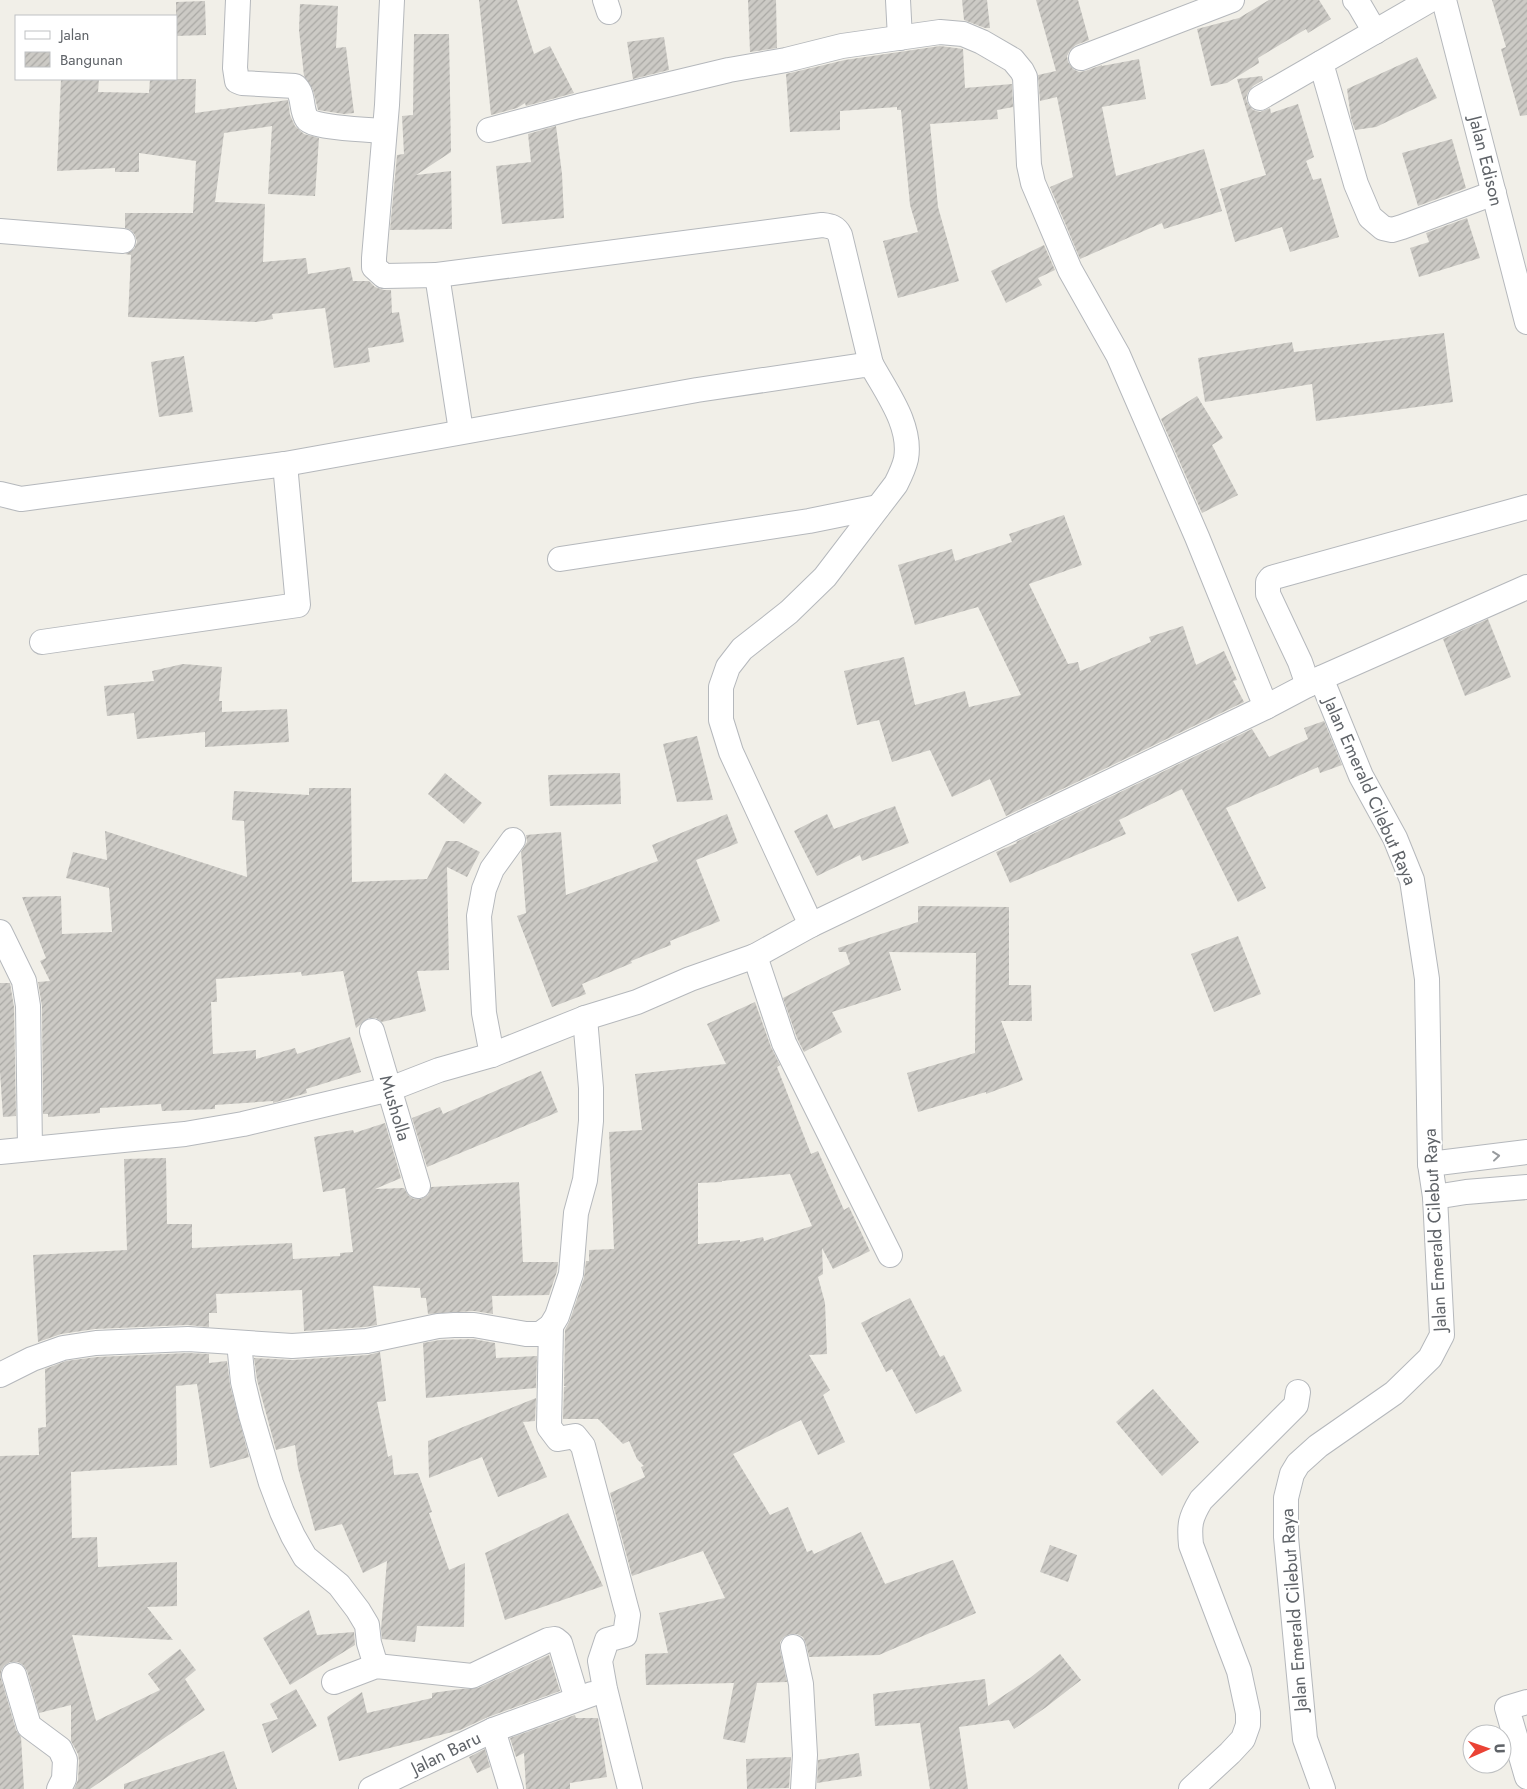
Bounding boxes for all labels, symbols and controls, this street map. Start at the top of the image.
legend [15,15,178,80]
text: Jalan [58,24,89,46]
text: Bangunan [60,49,123,71]
street label: Jalan Edison [1462,111,1510,209]
street label: Jalan Emerald Cilebut Raya [1316,691,1423,889]
street label: Musholla [373,1072,417,1144]
street label: Jalan Emerald Cilebut Raya [1417,1128,1453,1334]
one-way arrow [1492,1151,1500,1162]
street label: Jalan Emerald Cilebut Raya [1274,1508,1314,1714]
north arrow [1462,1724,1512,1774]
street label: Jalan Baru [405,1725,485,1782]
text: U [1490,1743,1510,1754]

